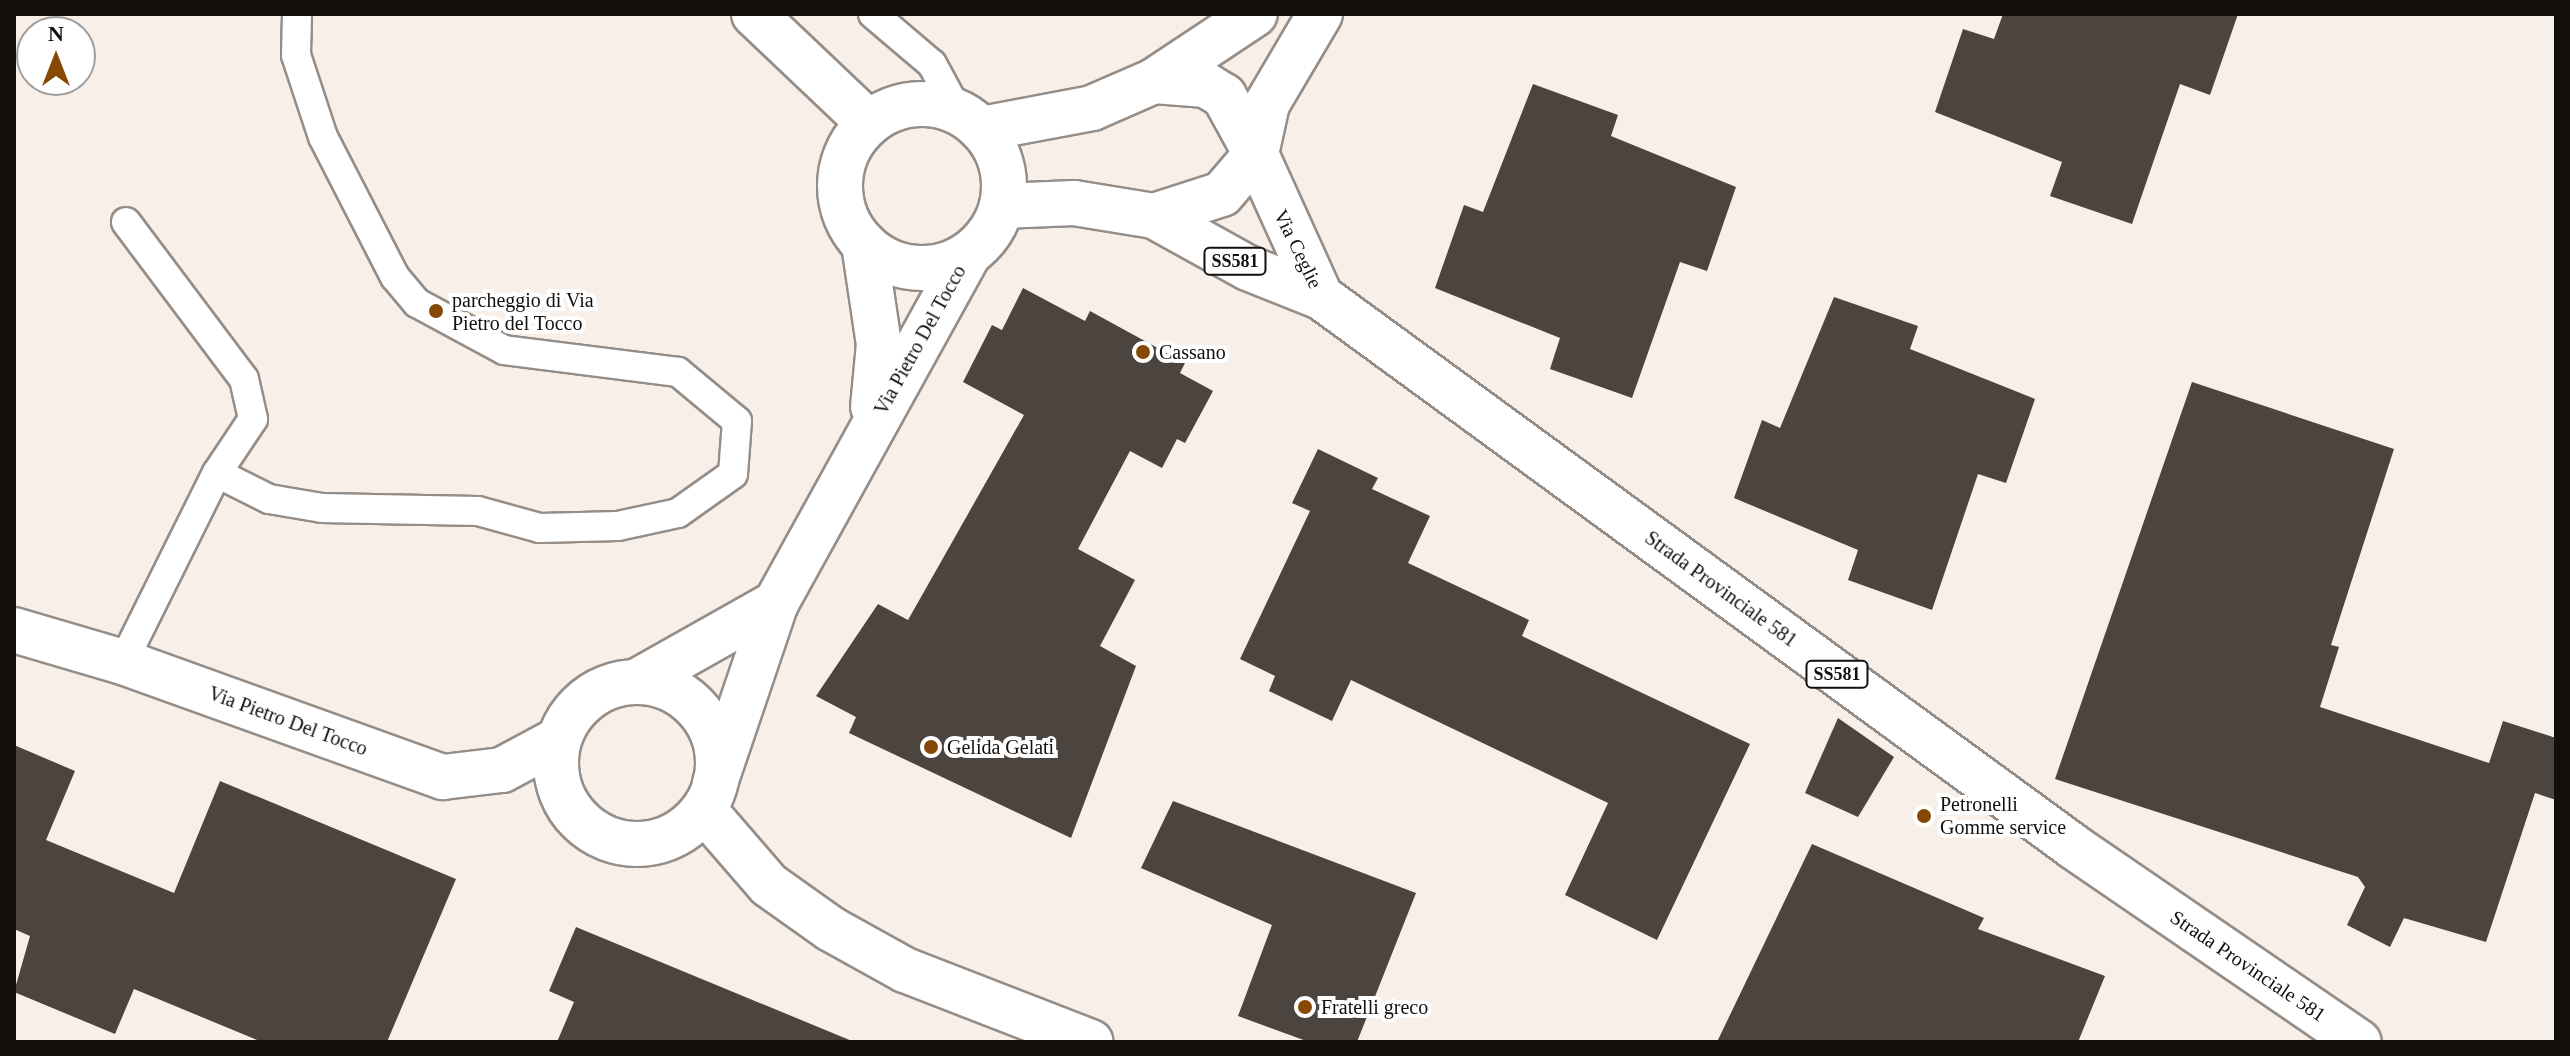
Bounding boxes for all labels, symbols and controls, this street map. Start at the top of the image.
north arrow [16,16,96,96]
text: N [48,21,64,46]
street label: Via Ceglie [1269,206,1327,292]
road number: SS581 [1203,247,1267,275]
street label: Via Pietro Del Tocco [869,261,971,419]
place label: parcheggio di Via Pietro del Tocco [452,288,594,335]
marker: parcheggio di Via Pietro del Tocco [427,302,445,320]
place label: Cassano [1159,340,1226,364]
marker: Cassano [1134,343,1152,361]
street label: Strada Provinciale 581 [1640,526,1802,652]
road number: SS581 [1805,660,1869,688]
street label: Via Pietro Del Tocco [205,681,371,761]
place label: Gelida Gelati [947,735,1054,759]
marker: Gelida Gelati [922,738,940,756]
place label: Petronelli Gomme service [1940,792,2066,839]
marker: Petronelli Gomme service [1915,807,1933,825]
street label: Strada Provinciale 581 [2166,905,2330,1027]
place label: Fratelli greco [1321,995,1428,1019]
marker: Fratelli greco [1296,998,1314,1016]

